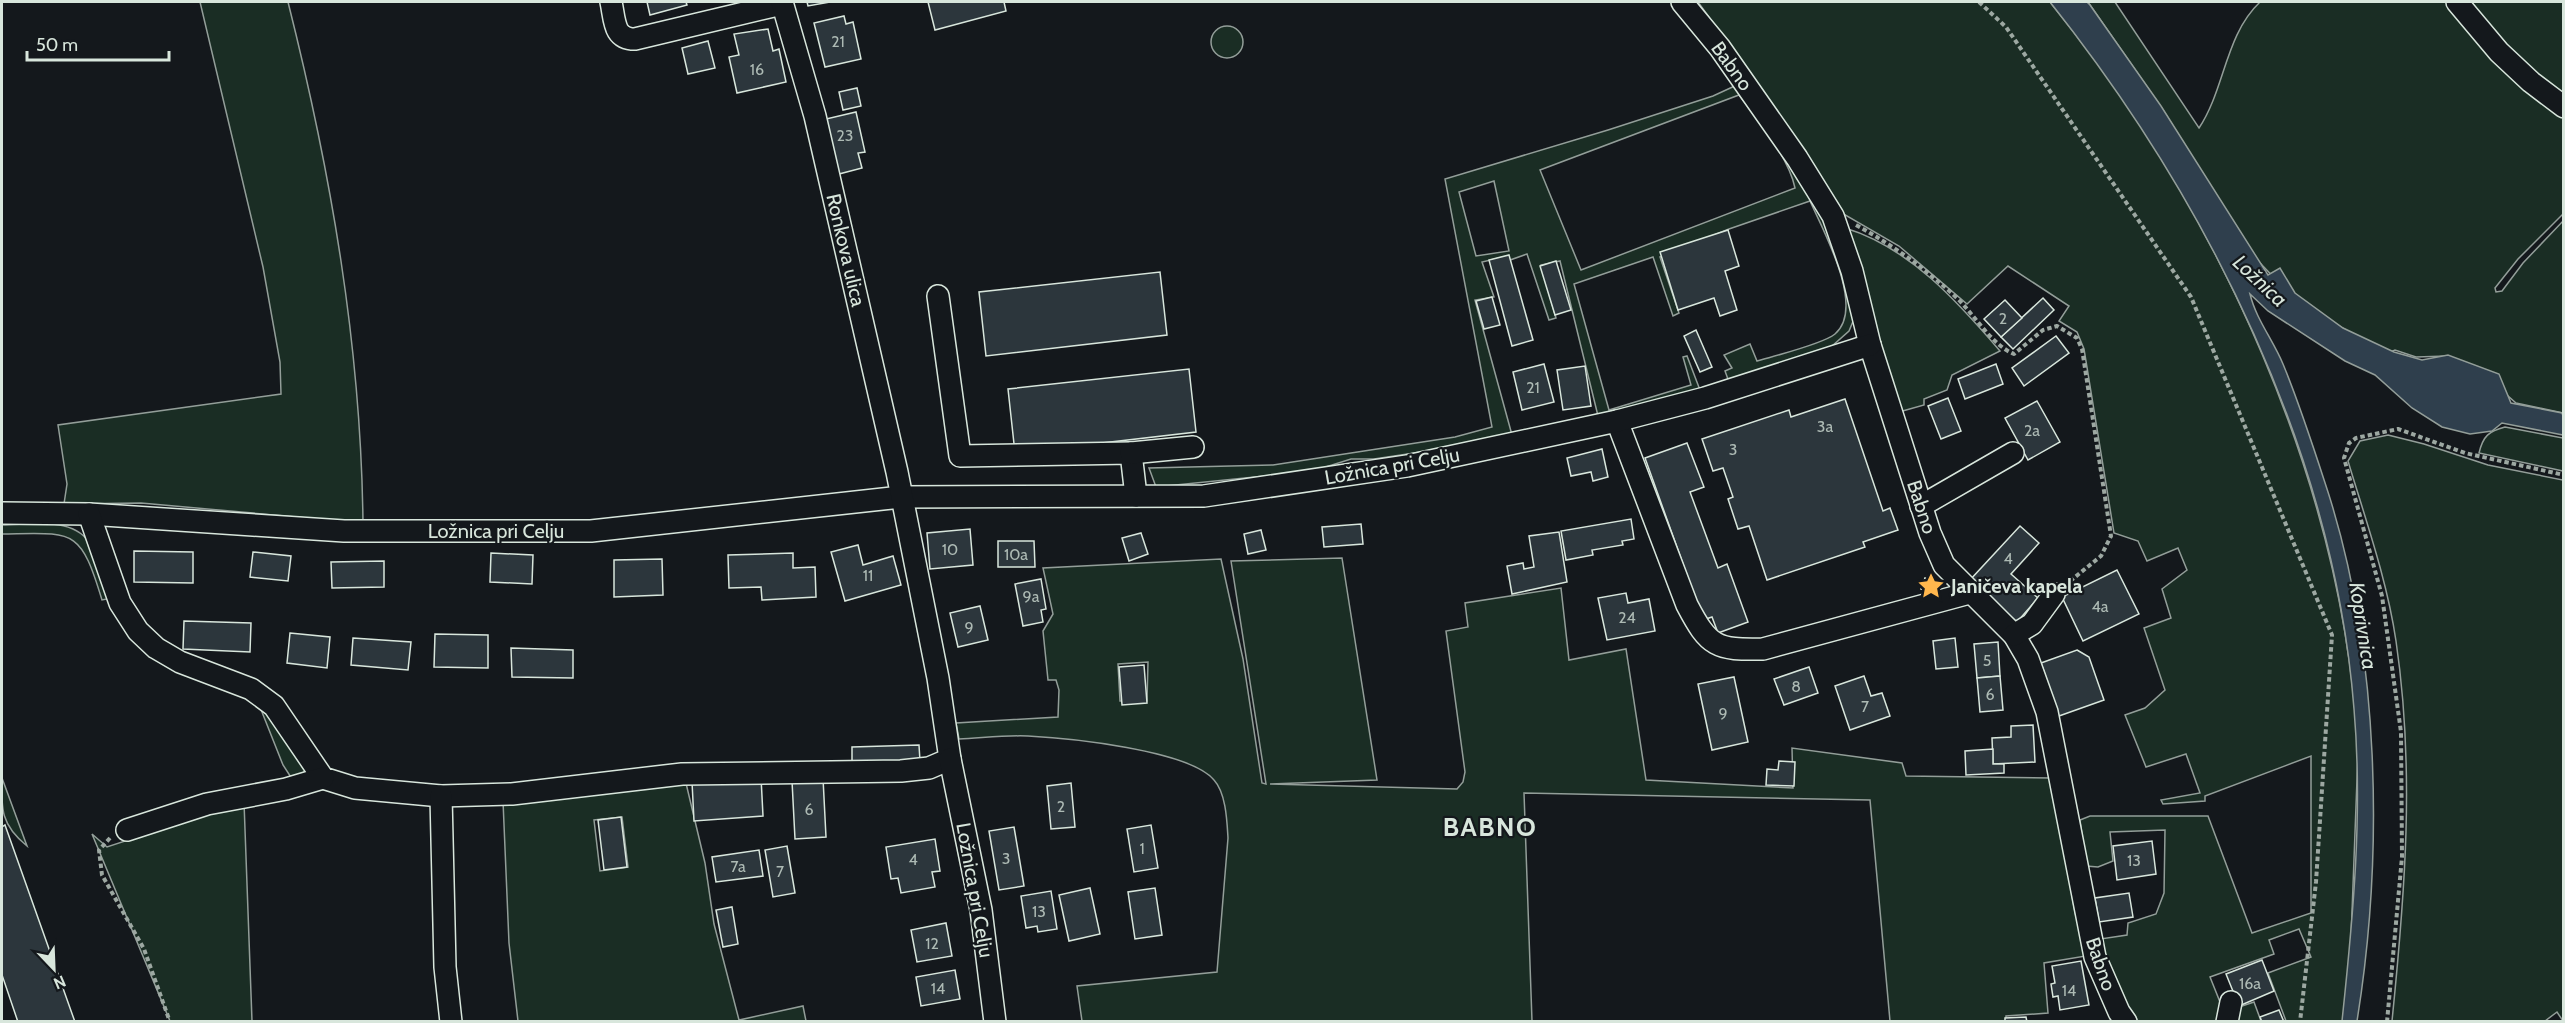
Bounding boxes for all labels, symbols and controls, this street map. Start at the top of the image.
scale bar [27,24,170,62]
house number: 21 [831,32,845,51]
text: 50 m [36,34,78,56]
street label: Babno [1706,37,1758,95]
house number: 16 [750,60,764,79]
house number: 23 [836,126,854,145]
street label: Ronkova ulica [821,191,871,309]
water label: Ložnica [2228,249,2292,312]
house number: 2 [1999,309,2007,328]
house number: 21 [1526,378,1540,397]
house number: 3a [1817,417,1833,436]
house number: 2a [2024,421,2040,440]
house number: 3 [1729,440,1737,459]
street label: Ložnica pri Celju [1323,442,1461,490]
street label: Babno [1902,477,1942,537]
street label: Ložnica pri Celju [428,519,564,543]
house number: 10 [942,540,958,559]
house number: 10a [1004,545,1028,564]
house number: 4 [2003,549,2013,568]
house number: 11 [863,566,873,585]
place icon: Janičeva kapela [1916,571,1946,601]
place label: Janičeva kapela [1950,574,2082,598]
water label: Koprivnica [2344,580,2383,671]
house number: 9a [1023,587,1040,606]
house number: 4a [2092,597,2109,616]
house number: 24 [1618,608,1636,627]
house number: 9 [964,618,974,637]
house number: 5 [1983,651,1991,670]
house number: 8 [1791,677,1801,696]
house number: 6 [1985,685,1995,704]
house number: 7 [1861,697,1869,716]
house number: 9 [1718,704,1728,723]
house number: 2 [1057,797,1065,816]
house number: 6 [804,800,814,819]
district label: BABNO [1443,811,1537,843]
street label: Ložnica pri Celju [951,821,999,959]
house number: 1 [1139,839,1145,858]
house number: 3 [1002,849,1010,868]
house number: 4 [908,850,918,869]
house number: 13 [2127,851,2141,870]
house number: 7a [730,857,746,876]
house number: 7 [776,862,784,881]
house number: 13 [1032,902,1046,921]
house number: 12 [925,934,939,953]
street label: Babno [2081,934,2121,994]
north arrow [24,939,84,999]
text: N [51,971,69,993]
house number: 16a [2239,974,2261,993]
house number: 14 [931,979,945,998]
house number: 14 [2062,981,2076,1000]

